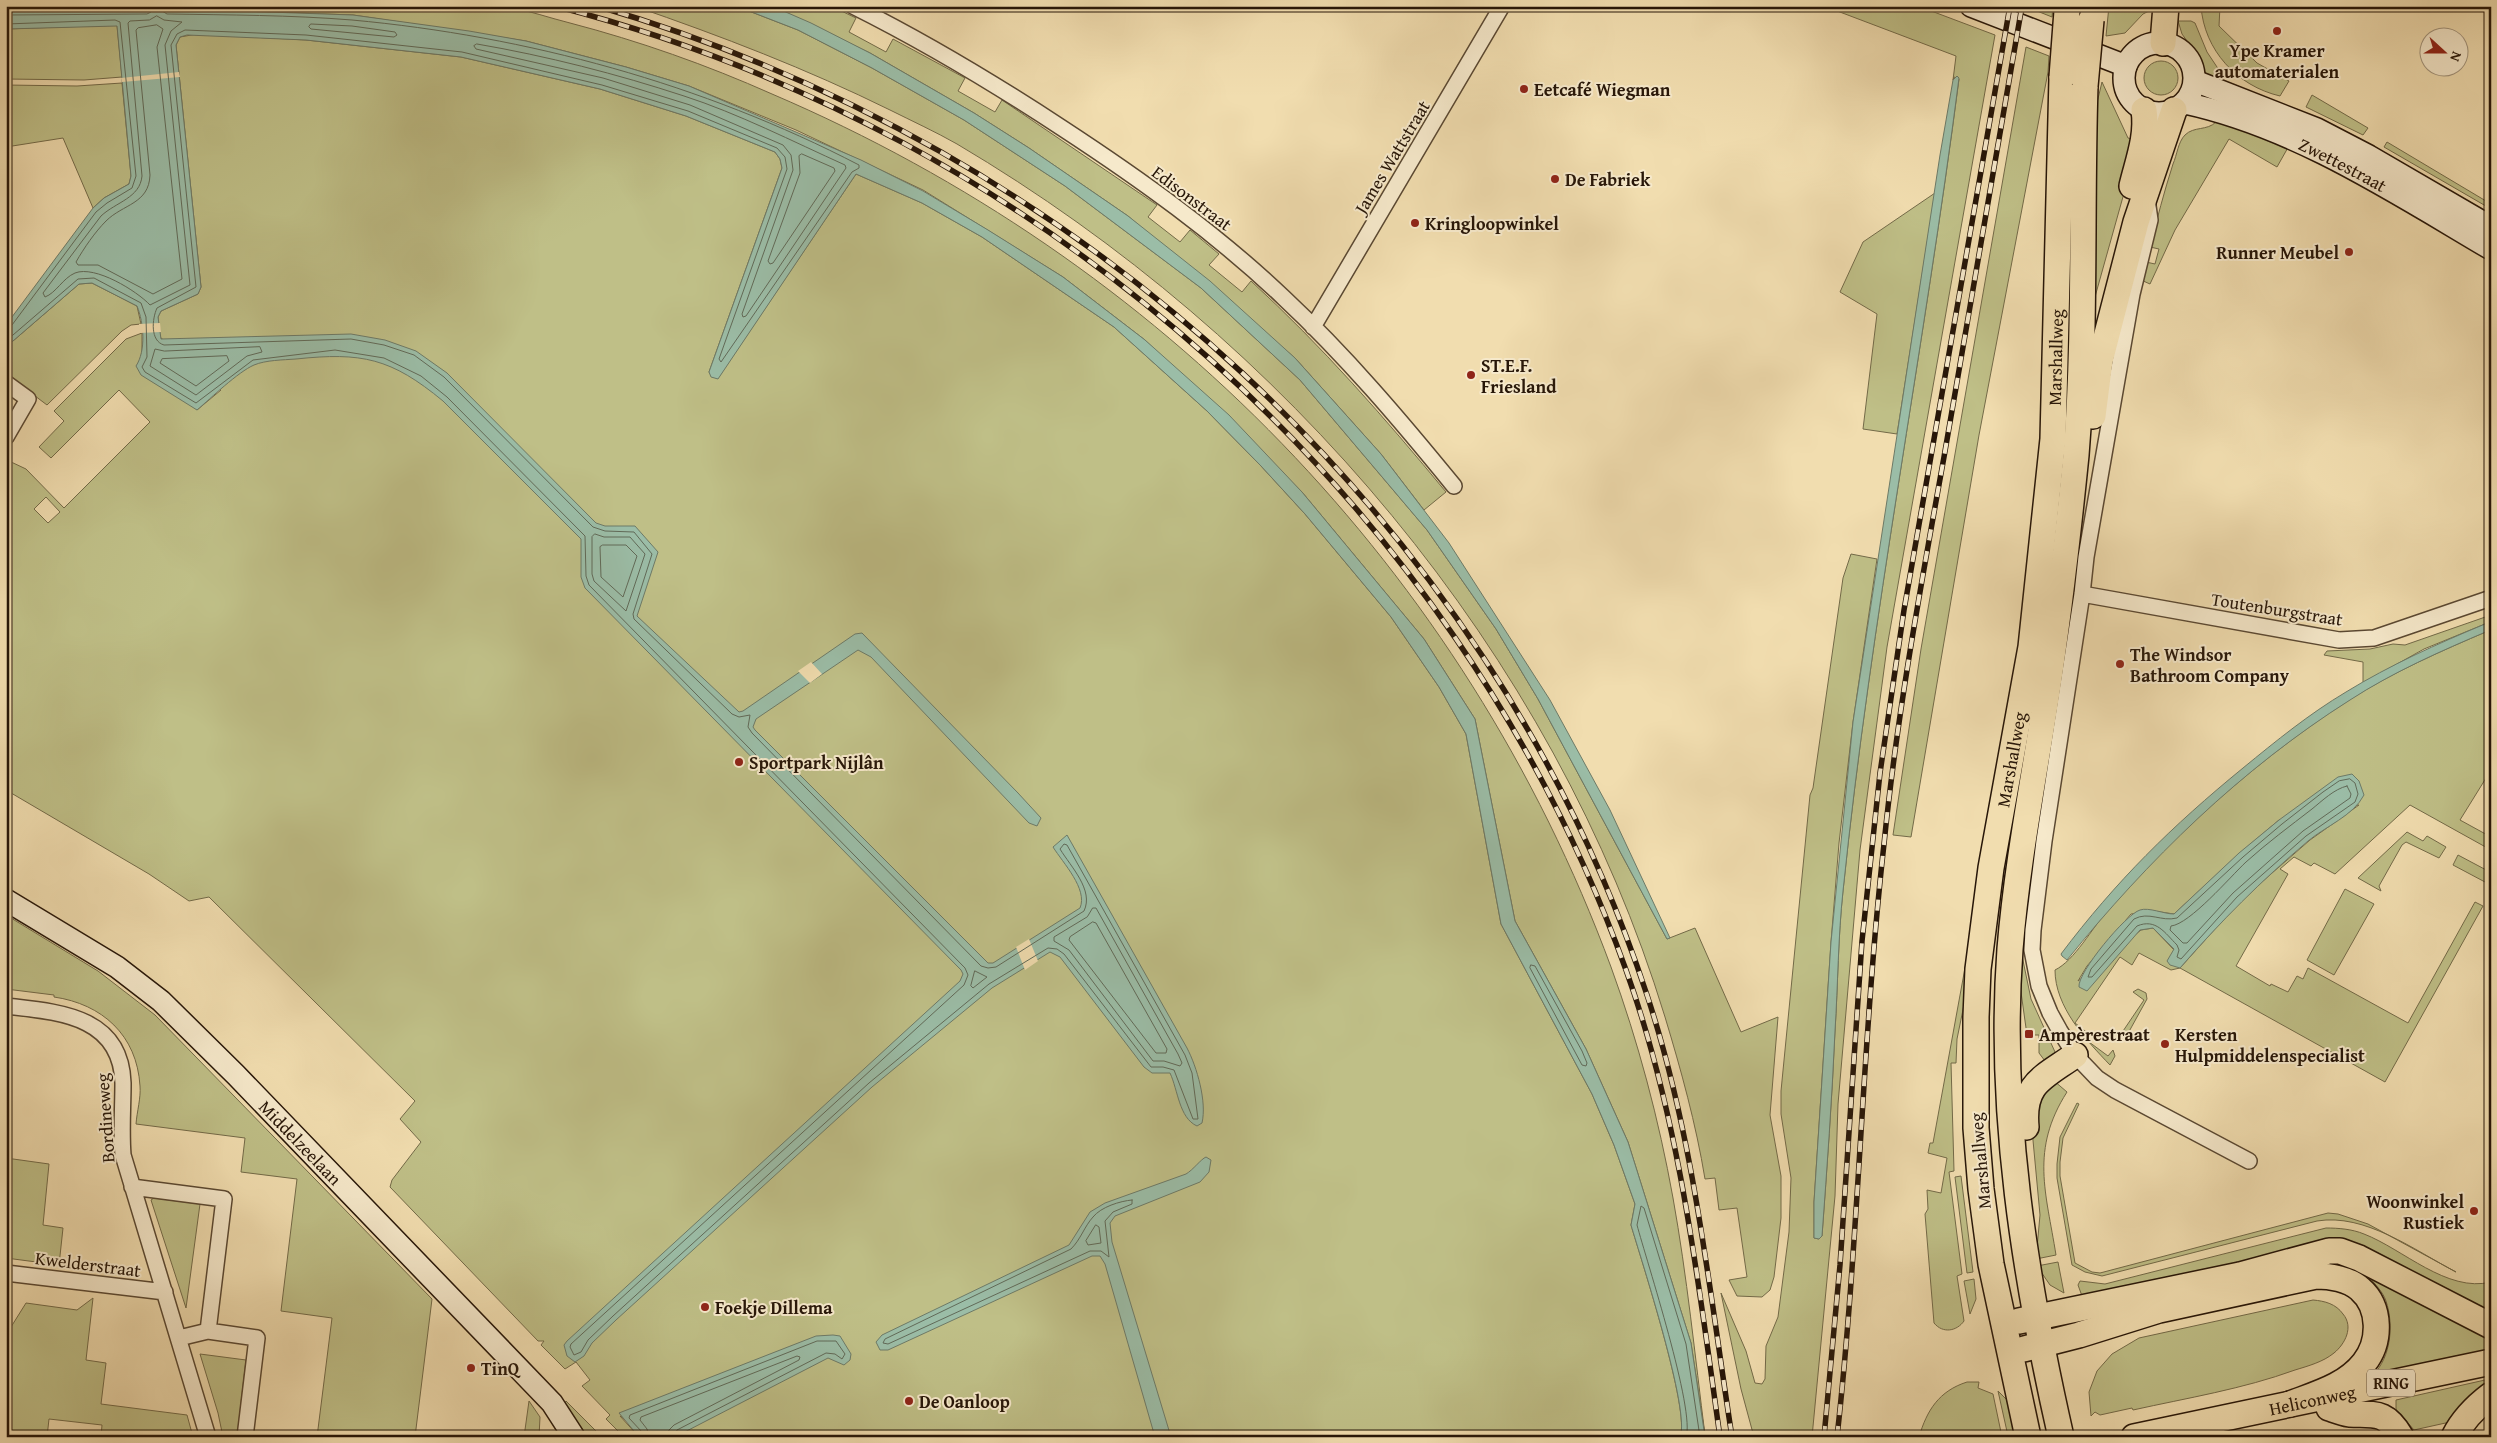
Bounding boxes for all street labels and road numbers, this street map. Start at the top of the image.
street label: James Wattstraat [1346,94,1437,221]
street label: Zwettestraat [2295,130,2392,199]
street label: Edisonstraat [1146,159,1238,238]
street label: Marshallweg [2040,309,2070,406]
street label: Toutenburgstraat [2209,585,2345,633]
street label: Marshallweg [1989,710,2033,809]
street label: Bordineweg [88,1072,122,1164]
street label: Middelzeelaan [253,1093,349,1191]
street label: Marshallweg [1962,1112,1998,1210]
street label: Kwelderstraat [34,1244,143,1284]
road number: RING [2367,1370,2415,1396]
street label: Heliconweg [2266,1377,2358,1422]

